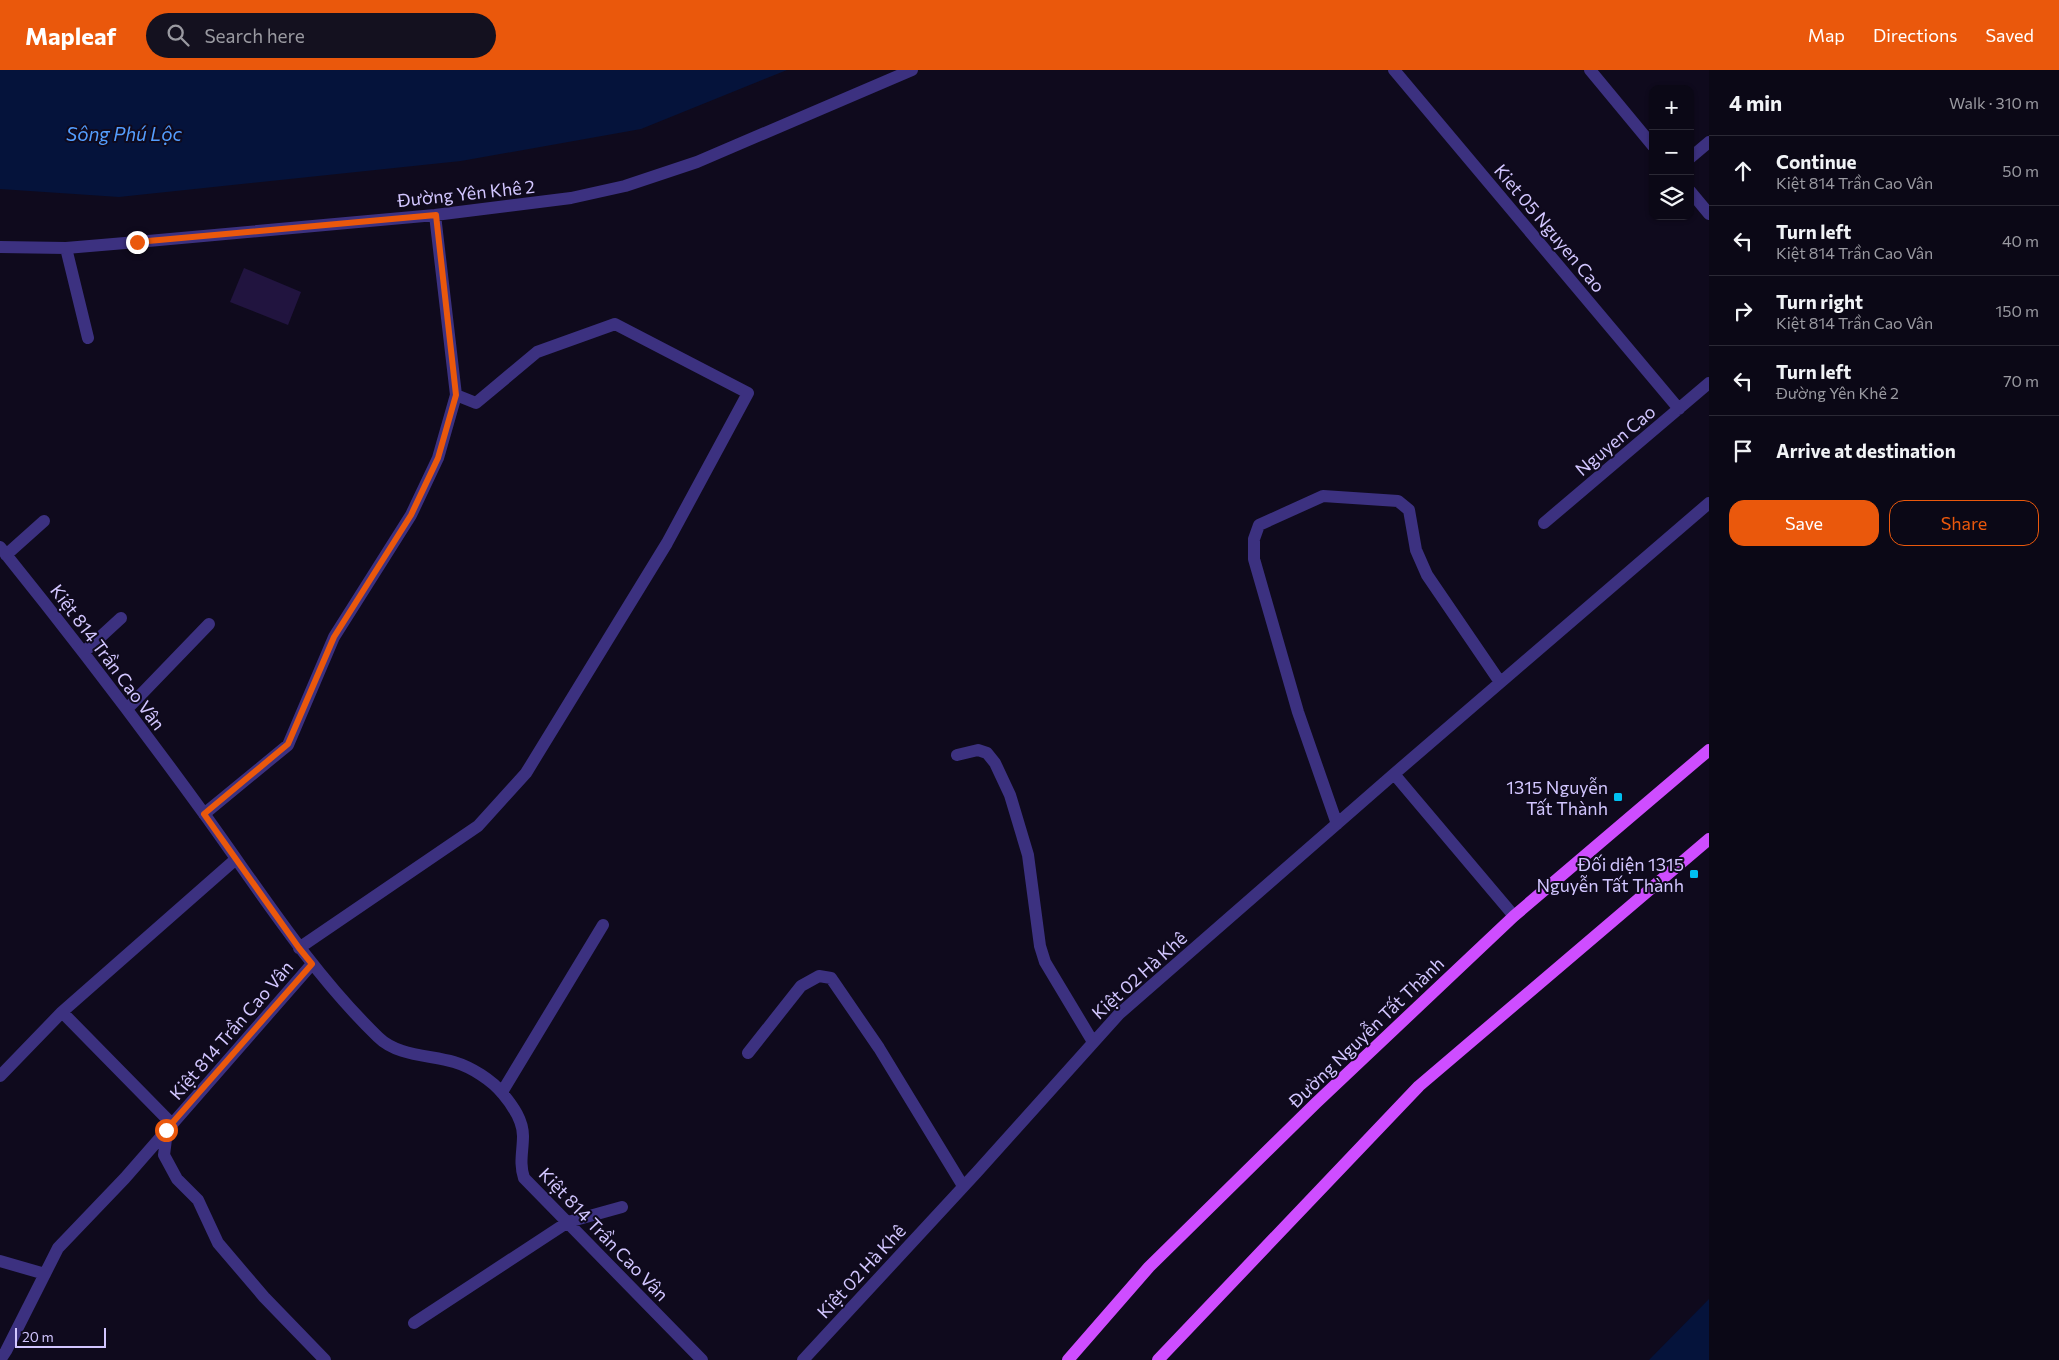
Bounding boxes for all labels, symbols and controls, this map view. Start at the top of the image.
search box [146,13,496,58]
text: Mapleaf [25,21,116,50]
icon: search [164,21,192,49]
text: Search here [204,24,305,47]
text: Map [1808,24,1845,46]
text: Directions [1873,24,1957,46]
text: Saved [1985,24,2034,46]
map controls [1649,85,1694,220]
button: + [1649,85,1694,130]
text: 4 min [1729,90,1782,115]
text: Walk · 310 m [1949,93,2039,112]
water label: Sông Phú Lộc [66,122,183,145]
button: − [1649,130,1694,175]
text: Continue [1776,150,1856,173]
icon: ahead [1729,157,1757,185]
street label: Kiet 05 Nguyen Cao [1490,159,1610,297]
text: 50 m [2002,161,2039,180]
text: Kiệt 814 Trần Cao Vân [1776,173,1933,192]
street label: Đường Yên Khê 2 [395,175,536,211]
button: layers [1649,175,1694,220]
text: Turn left [1776,220,1851,243]
icon: left [1729,227,1757,255]
route end [126,231,149,254]
text: 40 m [2002,231,2039,250]
text: Kiệt 814 Trần Cao Vân [1776,243,1933,262]
text: Turn right [1776,290,1863,313]
icon: right [1729,297,1757,325]
text: 150 m [1996,301,2039,320]
text: Kiệt 814 Trần Cao Vân [1776,313,1933,332]
text: Turn left [1776,360,1851,383]
icon: left [1729,367,1757,395]
text: 70 m [2003,371,2039,390]
text: Đường Yên Khê 2 [1776,383,1899,402]
street label: Nguyen Cao [1570,400,1660,480]
icon: arrive [1729,437,1757,465]
text: Arrive at destination [1776,439,1956,462]
button: Save [1729,500,1879,546]
button: Share [1889,500,2039,546]
street label: Kiệt 814 Trần Cao Vân [46,580,170,734]
place label: 1315 Nguyễn Tất Thành [1506,776,1608,819]
marker: 1315 Nguyễn Tất Thành [1612,791,1624,803]
place label: Đối diện 1315 Nguyễn Tất Thành [1536,853,1684,896]
marker: Đối diện 1315 Nguyễn Tất Thành [1688,868,1700,880]
street label: Kiệt 02 Hà Khê [1087,927,1191,1023]
street label: Đường Nguyễn Tất Thành [1283,952,1448,1113]
street label: Kiệt 814 Trần Cao Vân [165,956,297,1104]
route start [155,1119,178,1142]
street label: Kiệt 814 Trần Cao Vân [535,1163,673,1305]
street label: Kiệt 02 Hà Khê [812,1220,910,1322]
scale bar [15,1325,106,1348]
text: 20 m [22,1328,54,1345]

